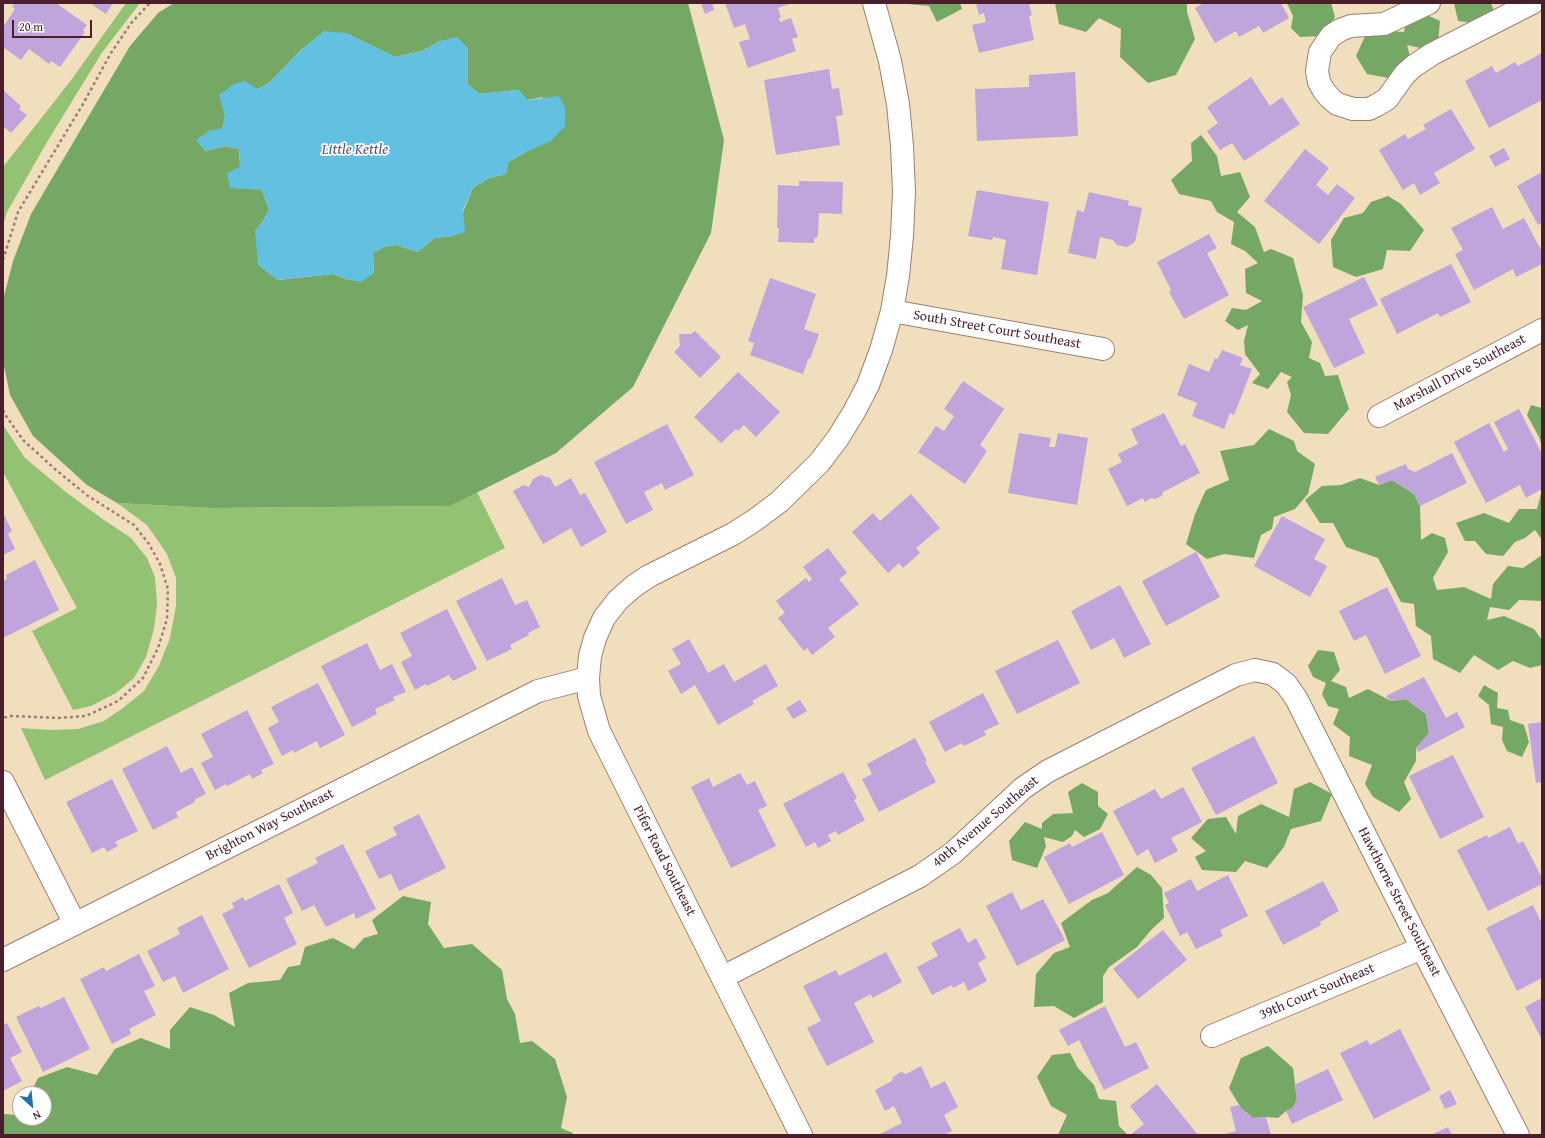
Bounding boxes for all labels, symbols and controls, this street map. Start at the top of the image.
scale bar [14,12,94,38]
text: 20 m [19,18,43,35]
water label: Little Kettle [322,141,388,159]
street label: South Street Court Southeast [912,307,1082,353]
street label: Marshall Drive Southeast [1391,331,1529,415]
street label: 40th Avenue Southeast [929,773,1043,871]
street label: Brighton Way Southeast [203,785,337,865]
street label: Pifer Road Southeast [629,803,699,919]
street label: Hawthorne Street Southeast [1354,824,1444,980]
street label: 39th Court Southeast [1257,960,1377,1024]
north arrow [12,1086,52,1126]
text: N [30,1107,44,1125]

